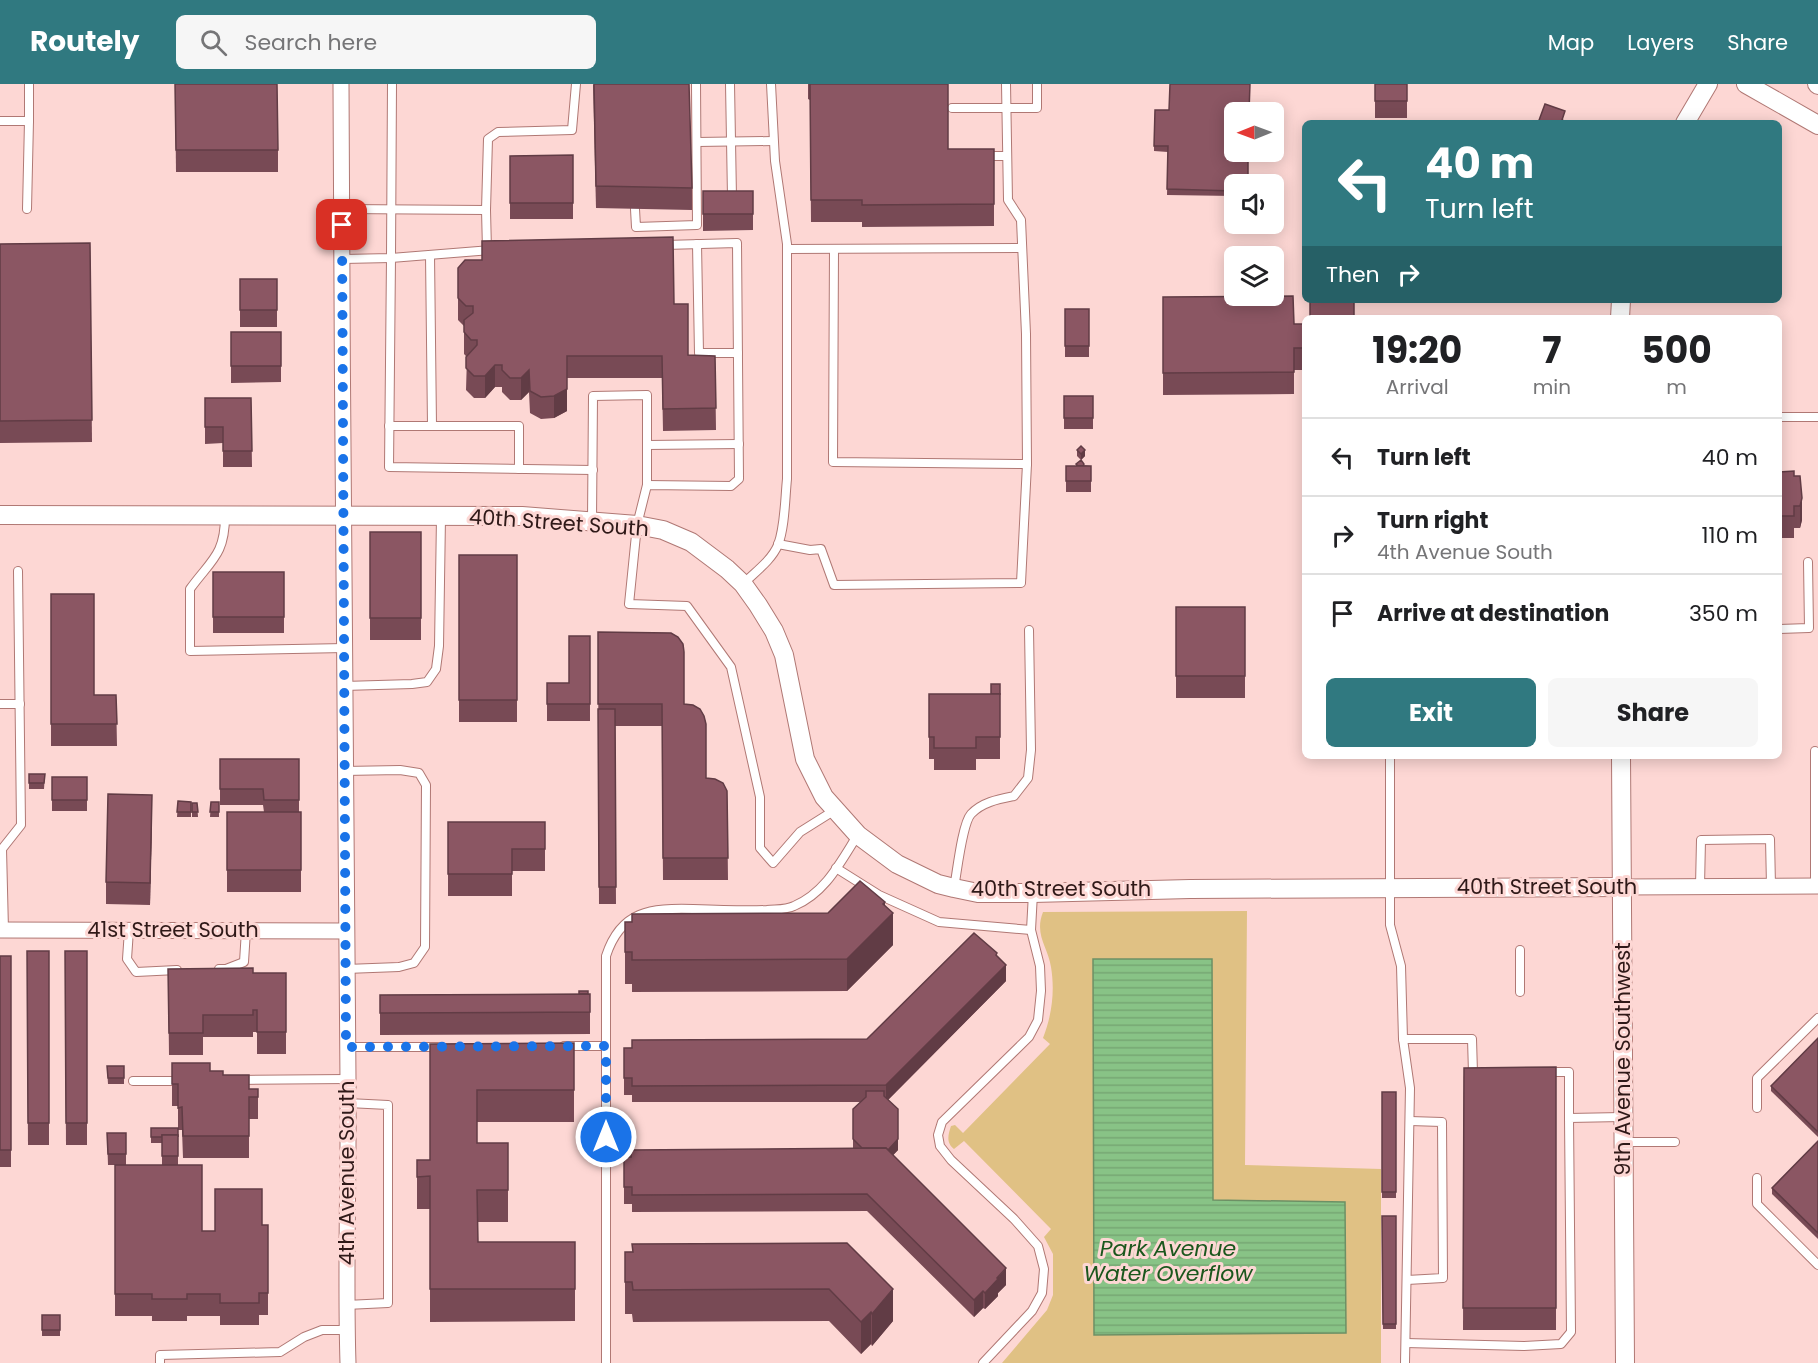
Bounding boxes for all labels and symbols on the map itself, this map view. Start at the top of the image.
north arrow [1224,102,1284,162]
pin [316,199,367,250]
street label: 40th Street South [468,502,650,543]
street label: 40th Street South [1457,872,1637,901]
street label: 40th Street South [971,874,1151,903]
street label: 41st Street South [87,915,259,944]
street label: 9th Avenue Southwest [1608,942,1637,1176]
street label: 4th Avenue South [332,1081,361,1265]
position arrow [574,1105,638,1169]
water label: Park Avenue Water Overflow [1083,1233,1253,1289]

